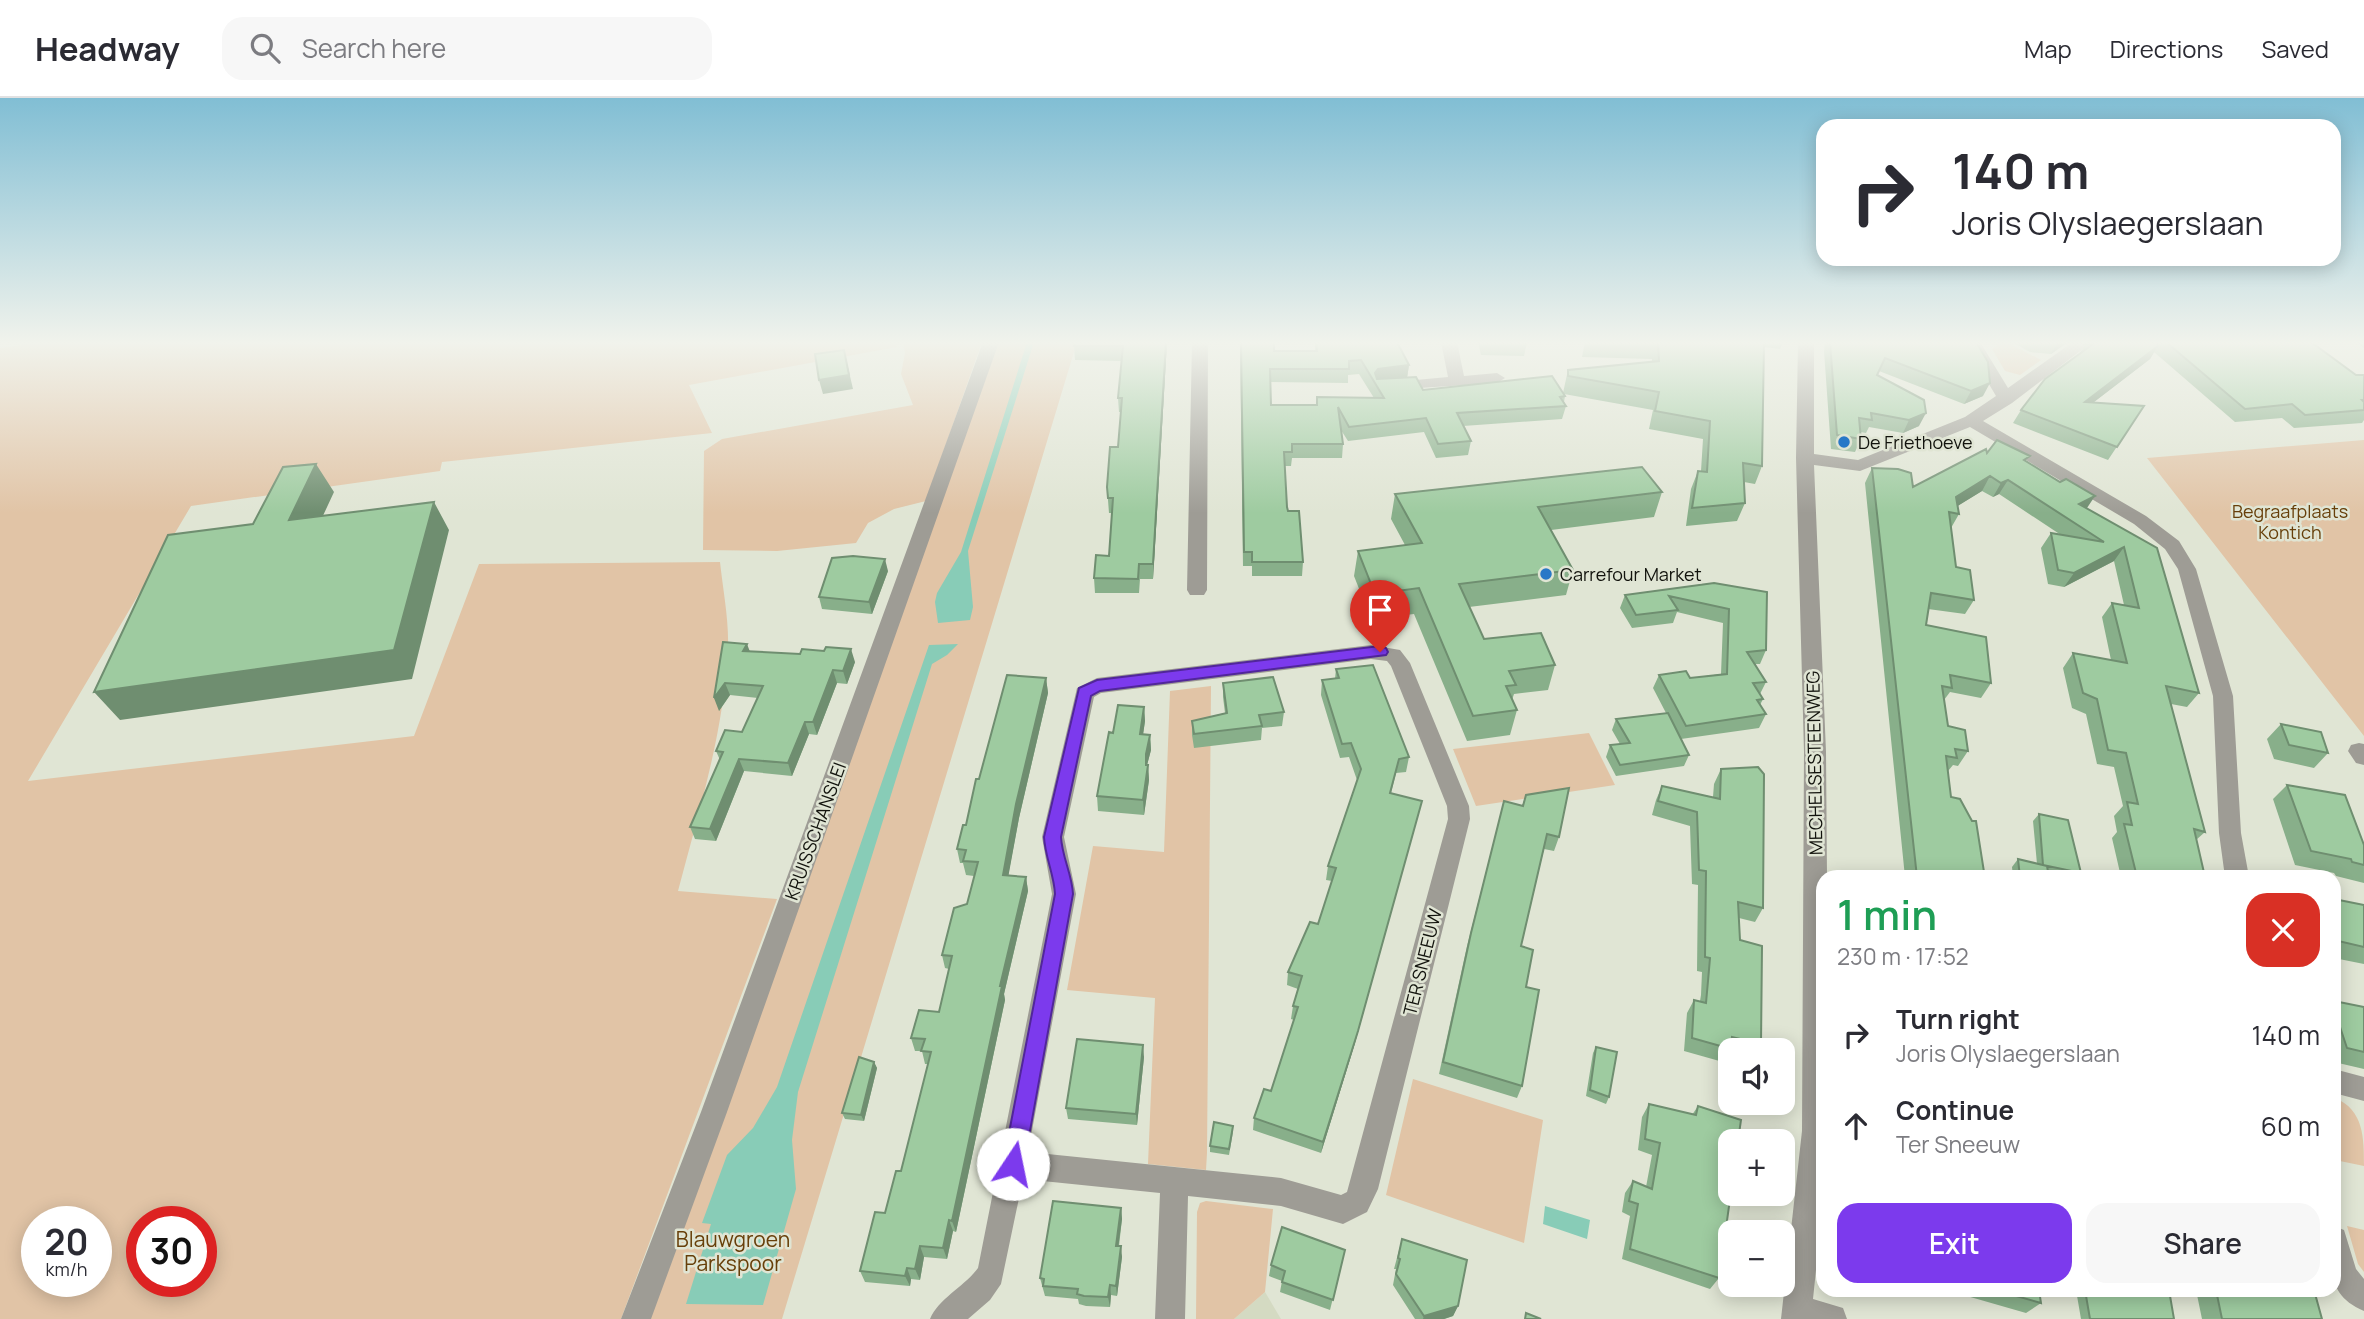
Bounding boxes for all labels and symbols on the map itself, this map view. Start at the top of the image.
place label: De Friethoeve [1858,430,1973,454]
marker: De Friethoeve [1836,434,1852,450]
park label: Begraafplaats Kontich [2232,499,2348,544]
place label: Carrefour Market [1560,562,1702,586]
marker: Carrefour Market [1538,566,1554,582]
pin [1350,580,1410,652]
street label: MECHELSESTEENWEG [1800,670,1828,855]
street label: KRUISSCHANSLEI [779,759,851,903]
street label: TER SNEEUW [1397,906,1447,1018]
position arrow [976,1127,1050,1201]
speed limit sign: 30 [126,1206,217,1297]
park label: Blauwgroen Parkspoor [676,1225,790,1277]

